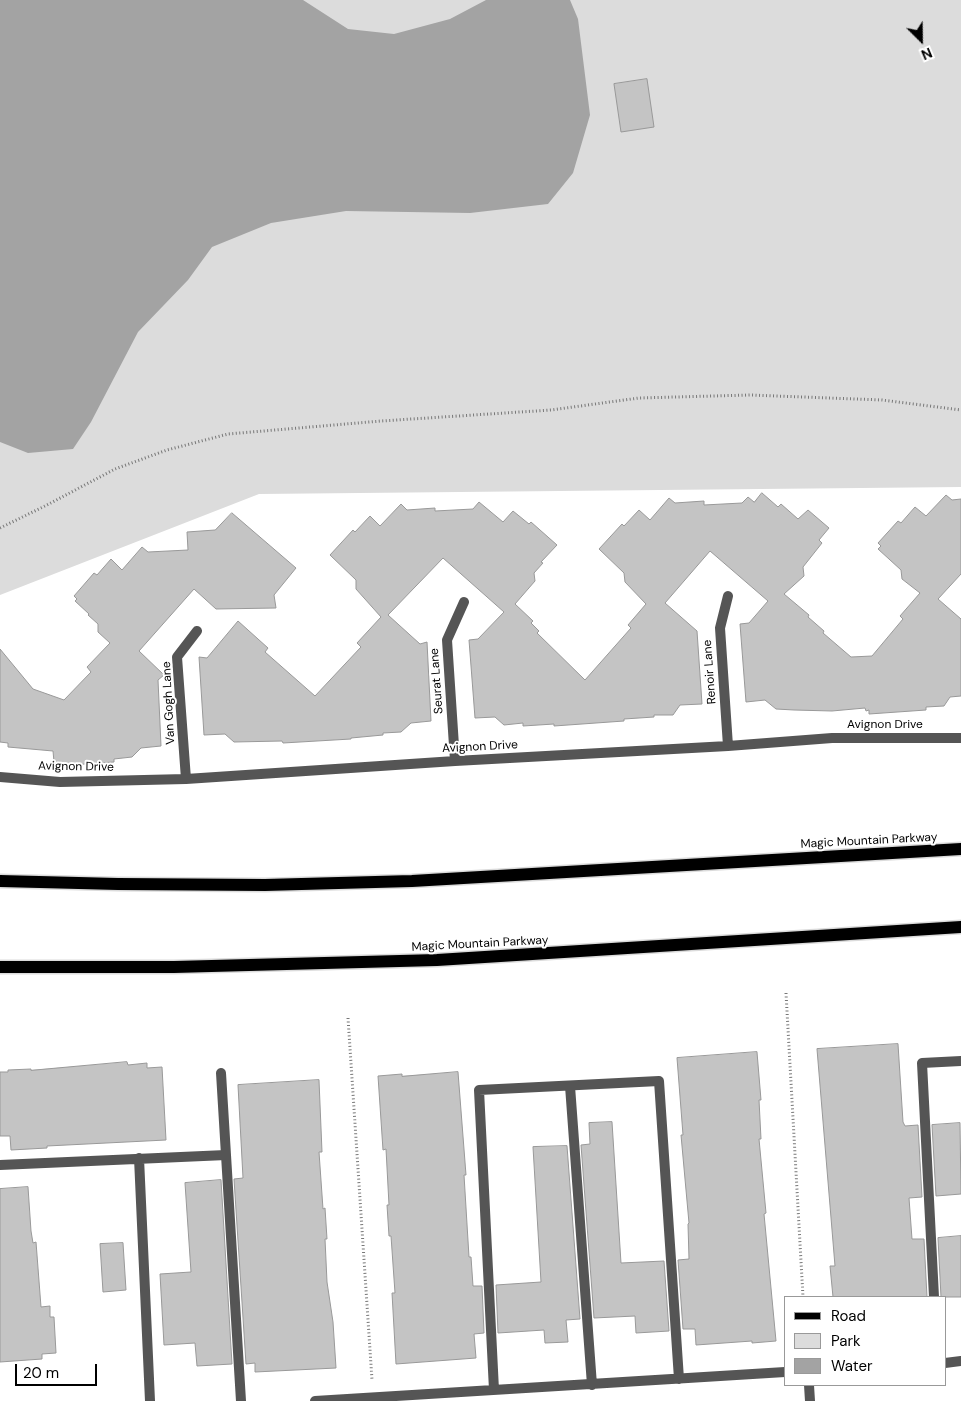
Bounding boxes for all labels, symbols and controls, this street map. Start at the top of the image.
north arrow [896,15,946,65]
text: N [919,44,935,64]
street label: Renoir Lane [701,639,719,705]
street label: Seurat Lane [428,648,446,714]
street label: Van Gogh Lane [160,661,178,745]
street label: Avignon Drive [847,718,923,732]
street label: Avignon Drive [442,738,518,756]
street label: Avignon Drive [38,759,114,775]
street label: Magic Mountain Parkway [800,830,938,852]
street label: Magic Mountain Parkway [411,933,549,955]
legend [784,1296,946,1386]
text: Road [831,1306,866,1326]
text: Park [831,1331,861,1351]
scale bar [18,1354,100,1386]
text: Water [831,1356,872,1376]
text: 20 m [23,1363,59,1383]

